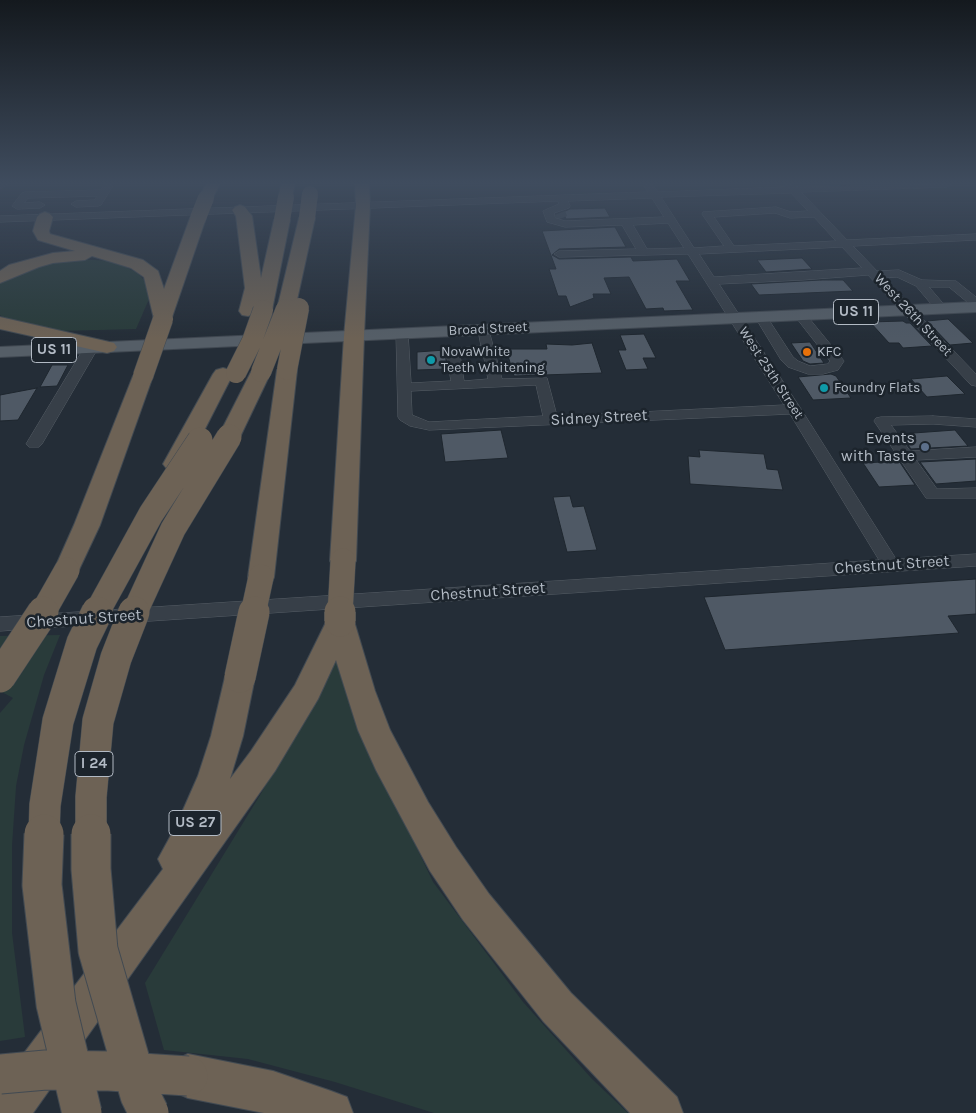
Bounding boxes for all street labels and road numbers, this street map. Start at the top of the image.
street label: West 26th Street [870,270,956,360]
road number: US 11 [834,300,878,324]
street label: Broad Street [448,319,528,339]
street label: West 25th Street [735,324,807,422]
road number: US 11 [32,338,76,362]
street label: Sidney Street [550,406,648,430]
street label: Chestnut Street [834,551,950,579]
street label: Chestnut Street [430,578,546,606]
street label: Chestnut Street [26,605,142,633]
road number: I 24 [75,752,113,776]
road number: US 27 [169,810,221,836]

